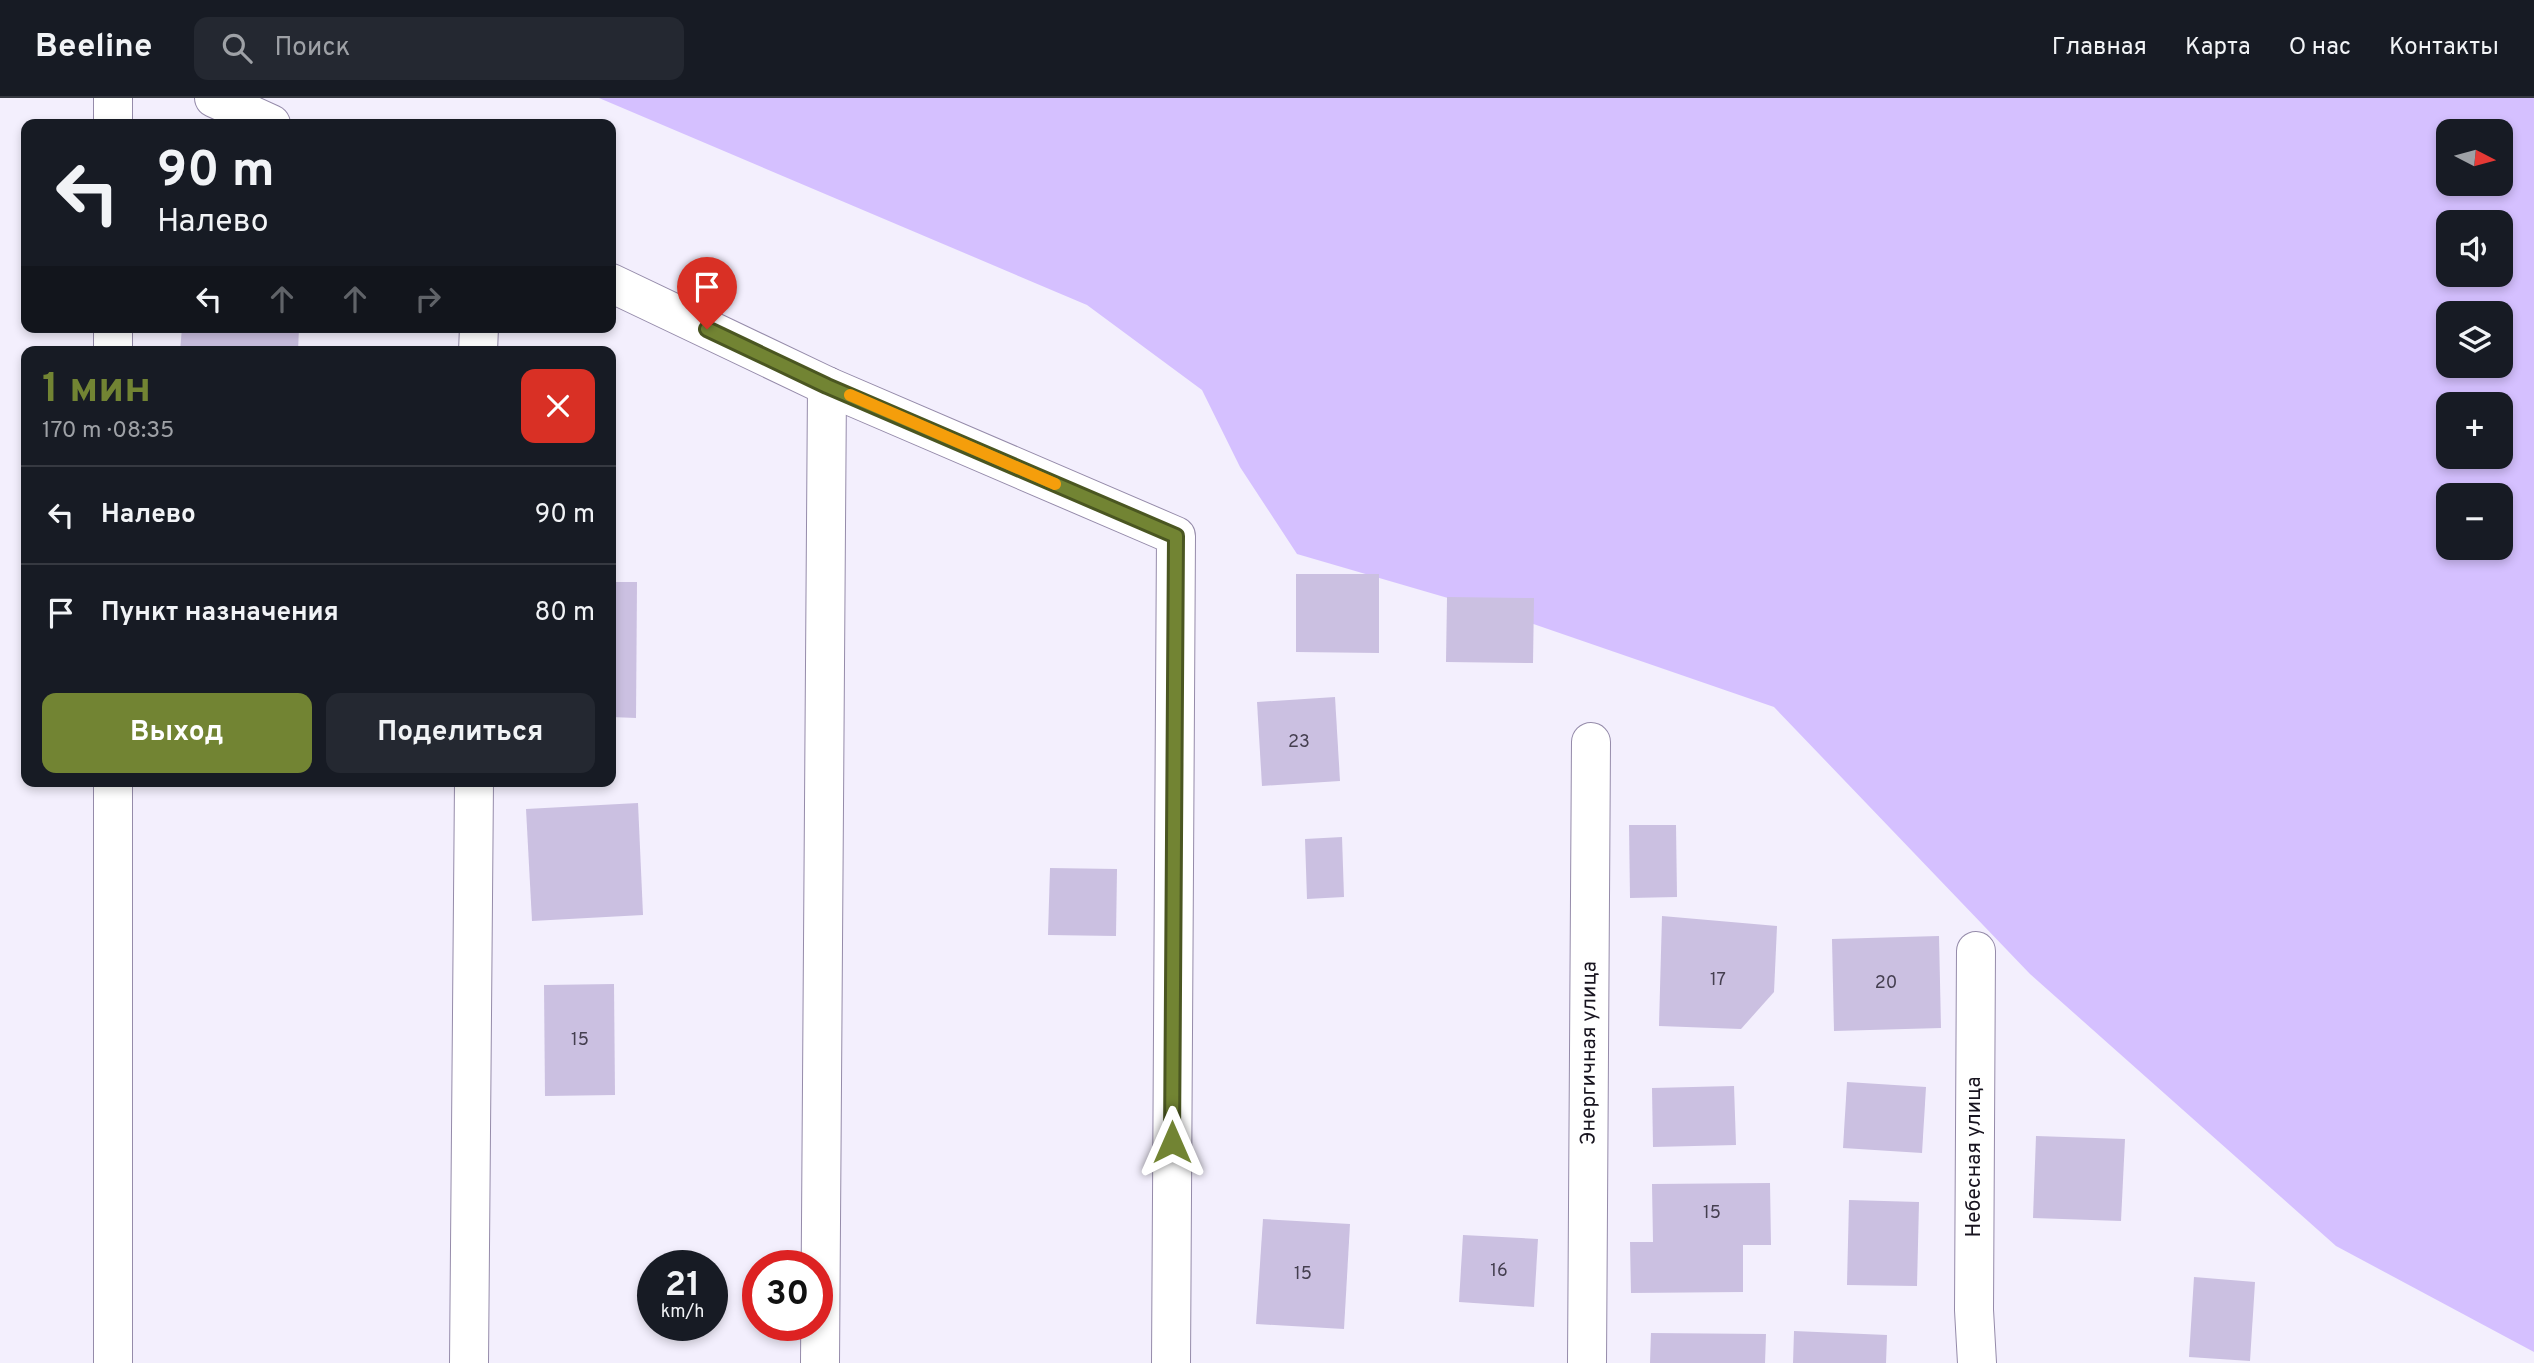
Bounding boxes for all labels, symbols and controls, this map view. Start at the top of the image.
search box [194,17,684,80]
text: Beeline [35,27,152,69]
icon: search [218,29,256,67]
text: Поиск [274,32,350,65]
text: Главная [2052,33,2147,63]
text: Карта [2185,33,2251,63]
text: О нас [2289,33,2351,63]
text: Контакты [2389,33,2499,63]
north arrow [2436,119,2513,196]
map controls [2436,119,2513,560]
text: 90 m [157,142,275,204]
icon: left [42,147,133,238]
text: Налево [157,203,269,243]
button: sound [2436,210,2513,287]
pin [677,257,737,329]
icon: arrive [688,268,726,306]
icon: left [190,280,228,318]
icon: ahead [263,280,301,318]
icon: ahead [336,280,374,318]
icon: right [409,280,447,318]
button: layers [2436,301,2513,378]
text: 1 мин [42,364,151,417]
button: close [521,369,595,443]
button: + [2436,392,2513,469]
text: 170 m · 08:35 [42,417,174,446]
button: − [2436,483,2513,560]
icon: left [42,496,80,534]
text: Налево [101,499,196,532]
text: 90 m [535,499,595,532]
icon: arrive [42,594,80,632]
text: Пункт назначения [101,597,339,630]
text: 80 m [535,597,595,630]
button: Выход [42,693,312,773]
button: Поделиться [326,693,595,773]
house number: 23 [1288,731,1310,754]
street label: Энергичная улица [1575,961,1603,1145]
house number: 17 [1710,969,1726,992]
house number: 20 [1875,972,1897,995]
house number: 15 [571,1029,589,1052]
street label: Небесная улица [1961,1077,1988,1237]
position arrow [1135,1105,1209,1179]
house number: 15 [1703,1202,1721,1225]
speed limit sign: 30 [742,1250,833,1341]
house number: 16 [1490,1260,1508,1283]
house number: 15 [1294,1263,1312,1286]
text: 21 [665,1264,700,1308]
text: km/h [661,1301,704,1324]

